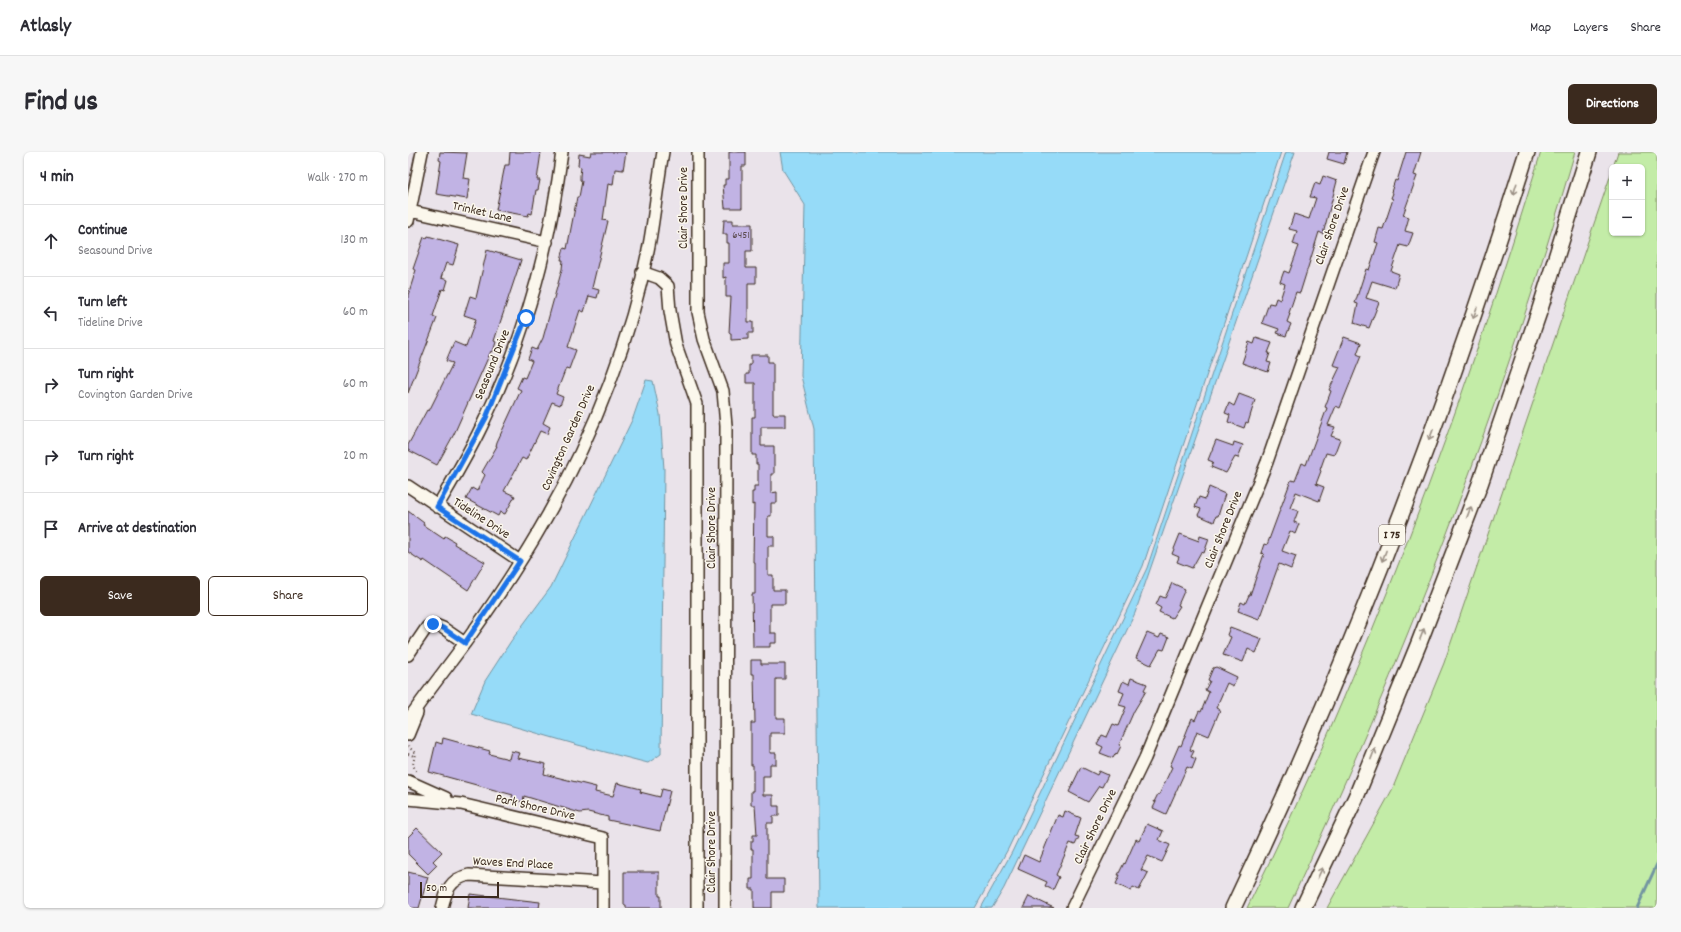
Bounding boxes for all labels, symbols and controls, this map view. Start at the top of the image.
text: Atlasly [20,14,71,41]
text: Map [1530,18,1551,38]
text: Layers [1573,18,1608,38]
text: Share [1630,18,1661,38]
text: Find us [24,84,98,124]
button: Directions [1568,84,1657,124]
map controls [1609,164,1645,236]
button: + [1609,164,1645,200]
text: 4 min [40,166,74,190]
street label: Clair Shore Drive [675,167,694,249]
text: Walk · 270 m [307,169,368,188]
one-way arrow [1511,183,1518,196]
street label: Clair Shore Drive [1311,184,1355,268]
street label: Trinket Lane [450,197,514,229]
button: − [1609,200,1645,236]
text: Continue [78,220,127,242]
house number: 6451 [732,228,750,244]
icon: ahead [40,230,62,252]
text: 130 m [340,231,368,250]
text: Seasound Drive [78,242,153,261]
text: Turn left [78,292,127,314]
icon: left [40,302,62,324]
text: 60 m [343,303,368,322]
one-way arrow [1471,306,1478,319]
route start [517,309,535,327]
text: Tideline Drive [78,314,143,333]
street label: Seasound Drive [470,327,516,403]
text: Turn right [78,364,134,386]
icon: right [40,374,62,396]
text: 60 m [343,375,368,394]
street label: Covington Garden Drive [537,382,601,494]
text: Covington Garden Drive [78,386,193,405]
one-way arrow [1426,429,1434,441]
icon: right [40,446,62,468]
text: Turn right [78,446,134,468]
text: 20 m [343,447,368,466]
street label: Clair Shore Drive [703,487,722,569]
street label: Clair Shore Drive [1200,488,1248,572]
street label: Tideline Drive [449,493,514,545]
one-way arrow [1465,507,1473,519]
icon: arrive [40,518,62,540]
text: Arrive at destination [78,518,196,540]
road number: I 75 [1379,525,1405,545]
one-way arrow [1379,550,1387,562]
button: Save [40,576,200,616]
button: Share [208,576,368,616]
route end [424,615,442,633]
one-way arrow [1419,628,1427,640]
one-way arrow [1369,748,1377,760]
street label: Clair Shore Drive [1070,786,1123,868]
street label: Park Shore Drive [493,790,577,826]
street label: Clair Shore Drive [703,811,722,893]
street label: Waves End Place [472,852,554,876]
one-way arrow [1317,867,1324,879]
scale bar [420,880,499,899]
text: 50 m [426,881,447,897]

